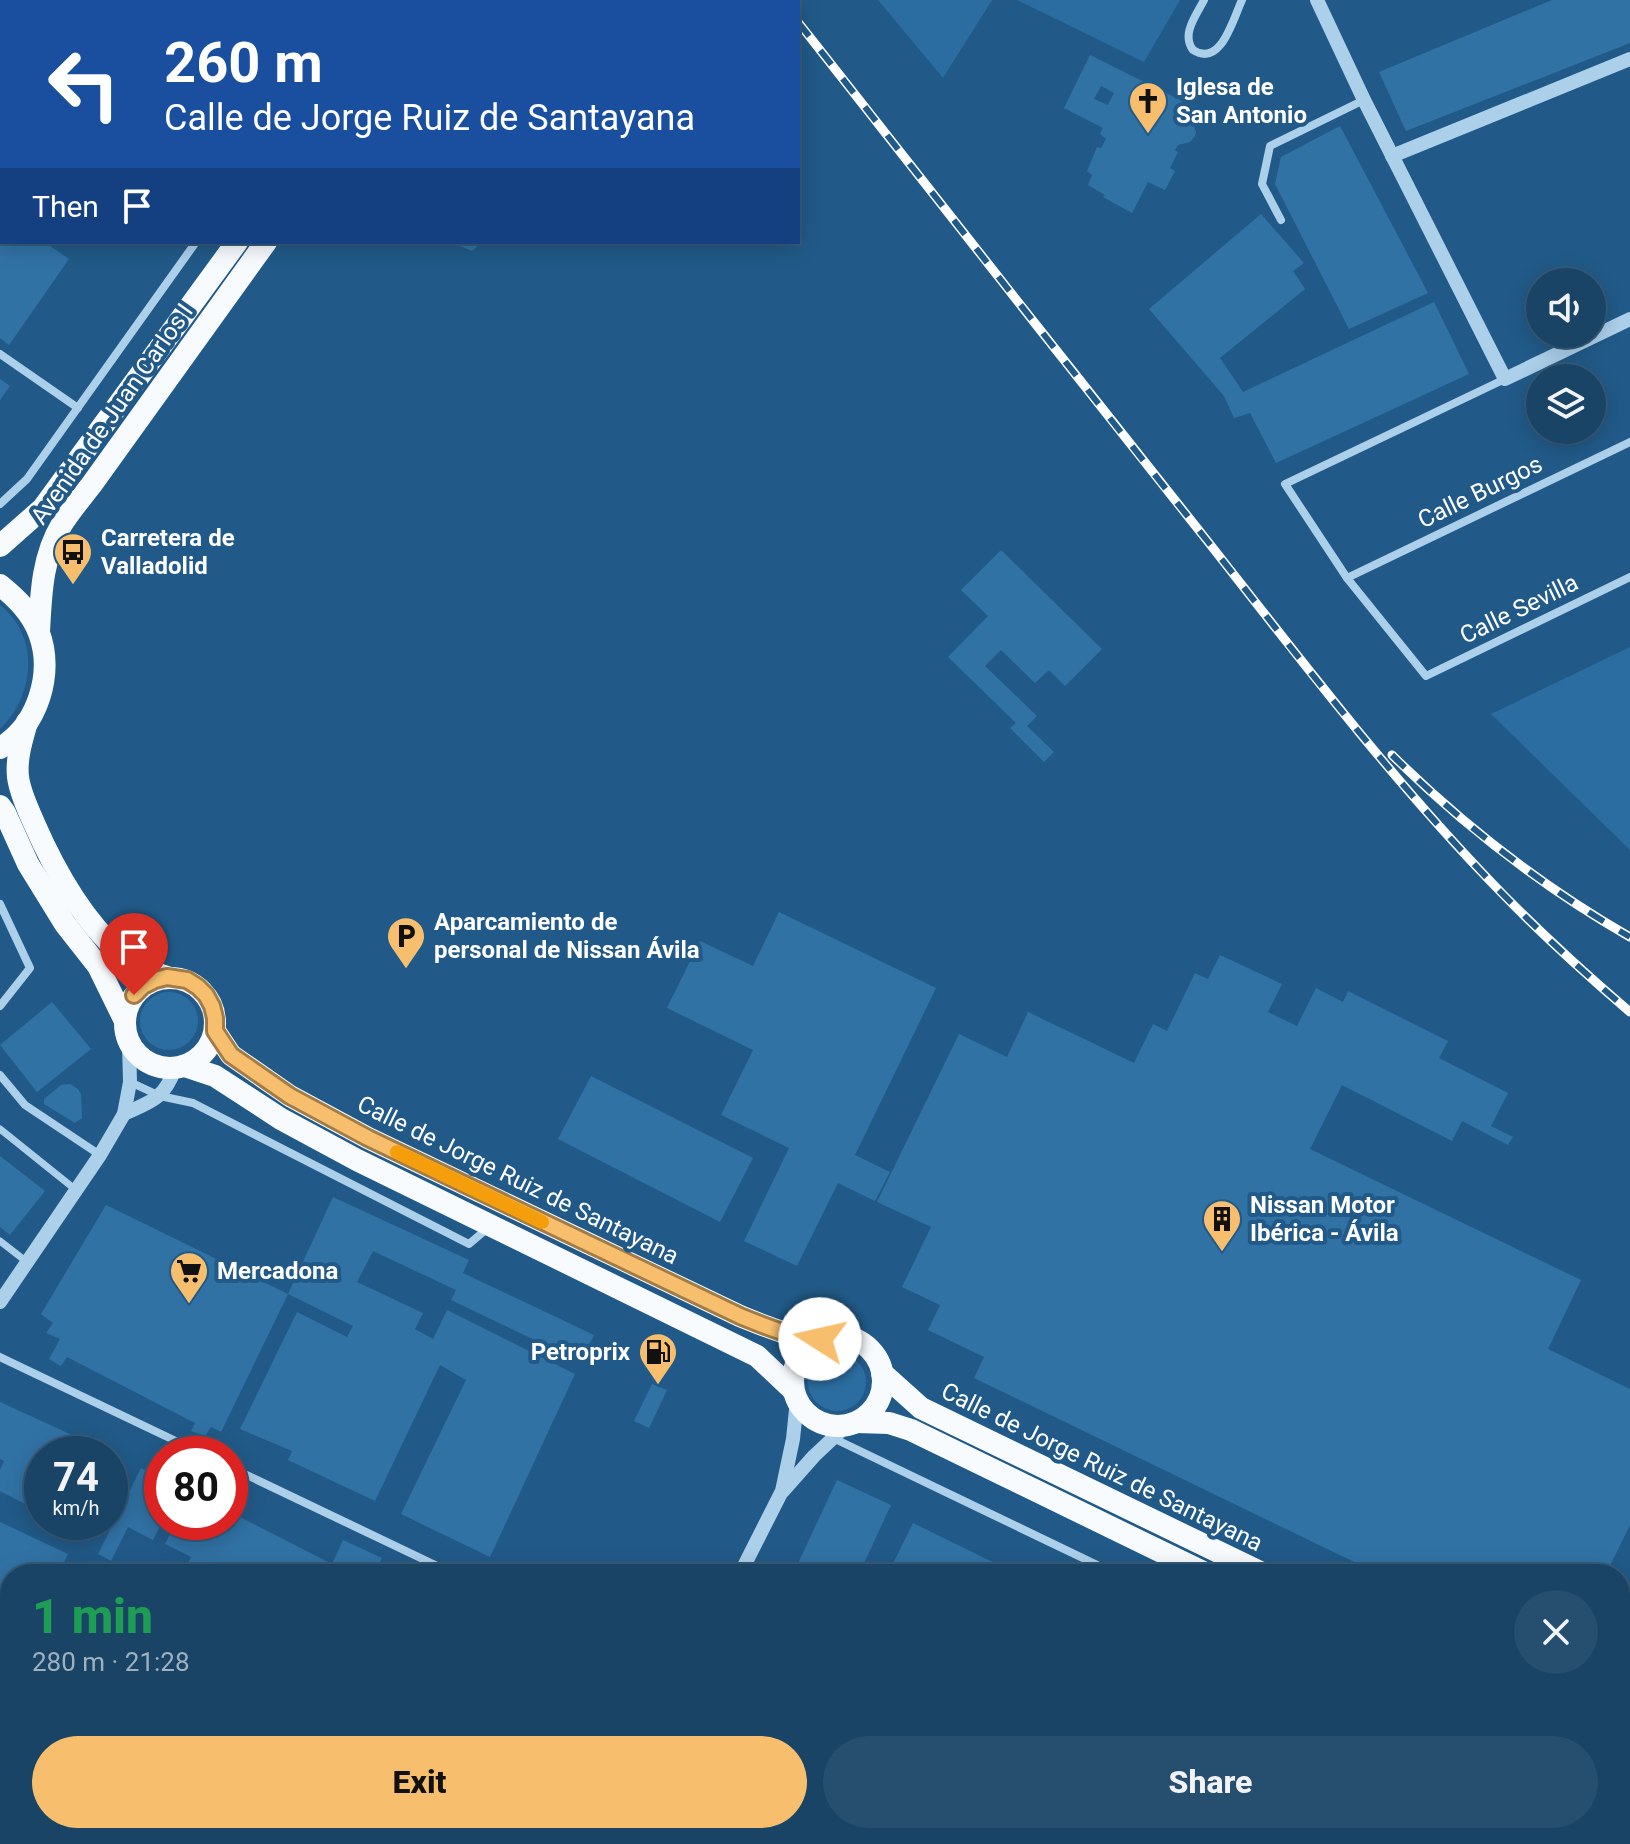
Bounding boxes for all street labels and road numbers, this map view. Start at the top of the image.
street label: Avenida de Juan Carlos I [25,298,199,530]
street label: Calle Burgos [1413,450,1547,534]
street label: Calle Sevilla [1455,568,1583,650]
street label: Calle de Jorge Ruiz de Santayana [353,1090,683,1270]
street label: Calle de Jorge Ruiz de Santayana [937,1377,1267,1557]

